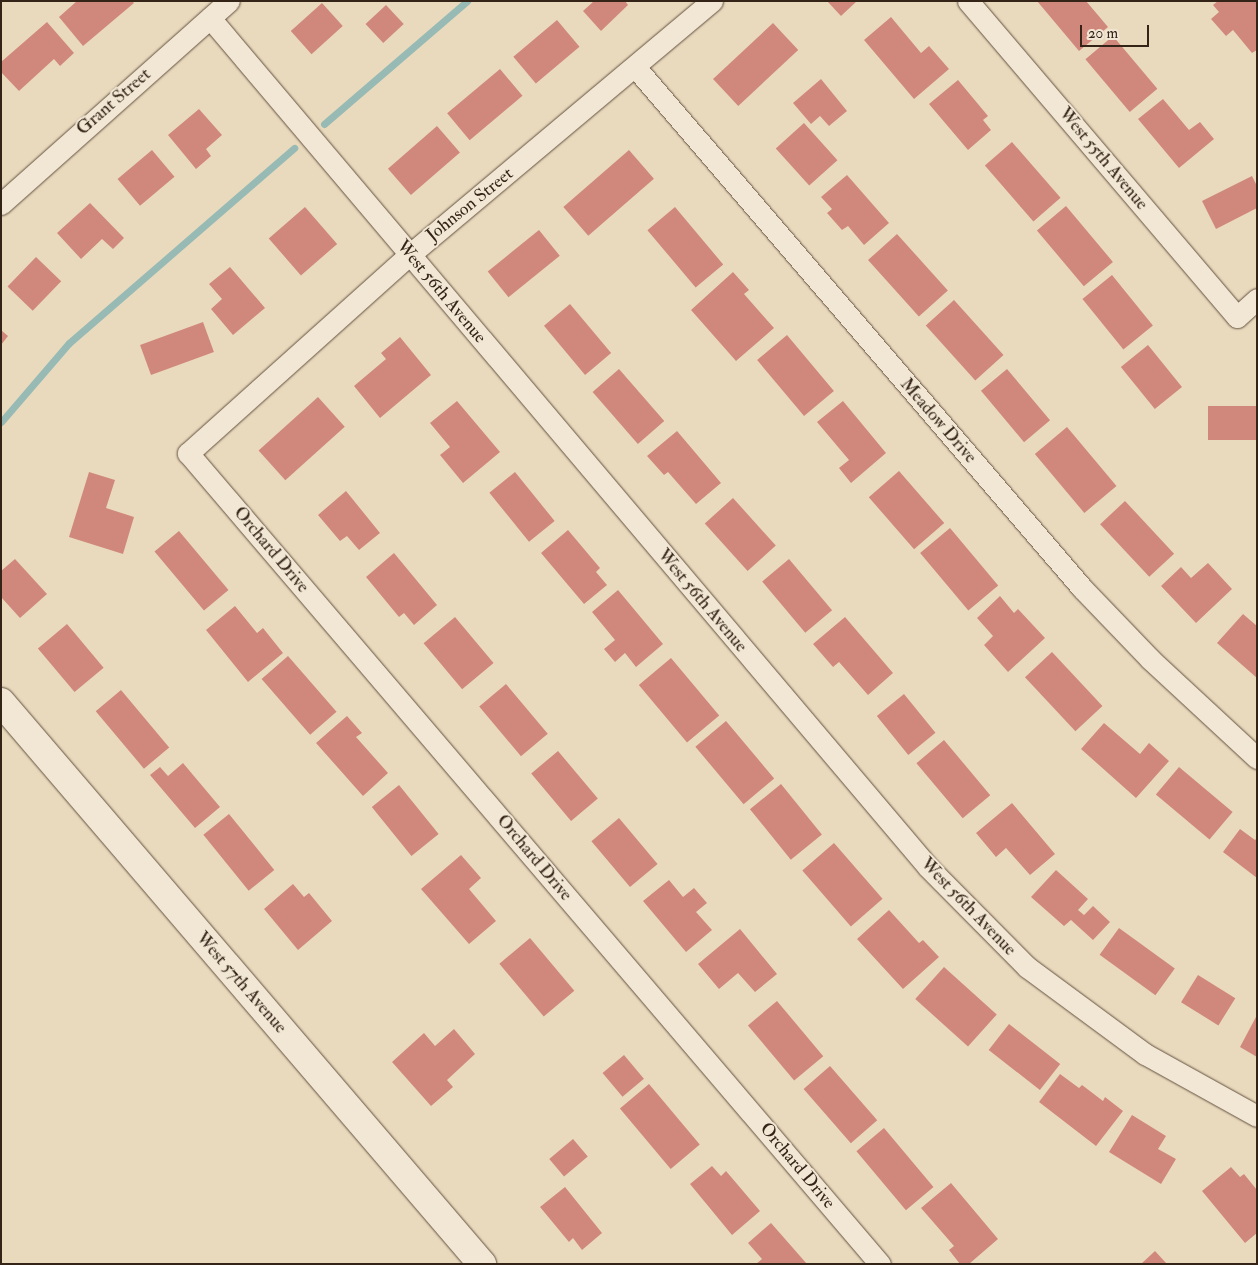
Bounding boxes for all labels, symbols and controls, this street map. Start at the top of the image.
scale bar [1083,15,1152,47]
text: 20 m [1088,24,1118,43]
street label: Grant Street [72,64,156,140]
street label: West 55th Avenue [1054,103,1152,215]
street label: Johnson Street [422,163,518,247]
street label: West 56th Avenue [392,236,490,348]
street label: Meadow Drive [895,374,981,468]
street label: Orchard Drive [229,503,313,597]
street label: West 56th Avenue [653,545,751,657]
street label: Orchard Drive [492,811,576,905]
street label: West 56th Avenue [916,853,1020,961]
street label: West 57th Avenue [191,928,291,1038]
street label: Orchard Drive [755,1119,839,1213]

